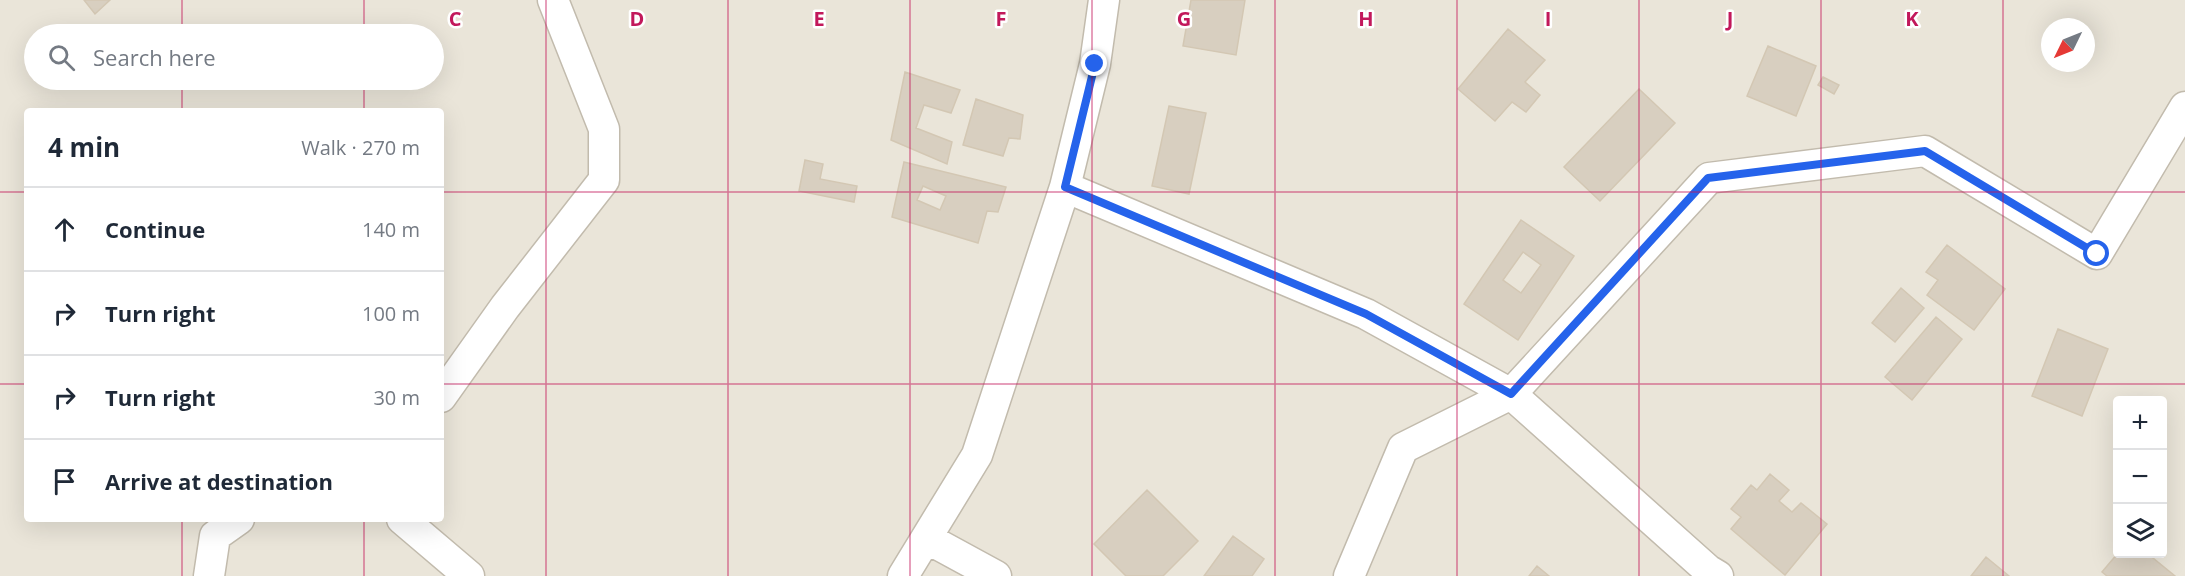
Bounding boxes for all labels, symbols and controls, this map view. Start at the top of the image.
text: C [449,5,462,32]
text: D [630,5,644,32]
text: E [813,5,825,32]
text: F [996,5,1006,32]
text: G [1177,5,1191,32]
text: H [1358,5,1374,32]
text: I [1545,5,1551,32]
text: J [1725,5,1733,32]
text: K [1905,5,1919,32]
north arrow [2041,18,2095,72]
search box [24,24,444,90]
icon: search [45,41,78,74]
text: Search here [93,42,216,72]
route end [1081,50,1107,76]
text: 4 min [48,129,120,165]
text: Walk · 270 m [301,134,420,161]
icon: ahead [48,213,81,246]
text: Continue [105,214,205,244]
text: 140 m [362,216,420,243]
route start [2083,240,2109,266]
icon: right [48,297,81,330]
text: Turn right [105,298,216,328]
text: 100 m [362,300,420,327]
icon: right [48,381,81,414]
text: Turn right [105,382,216,412]
text: 30 m [373,384,420,411]
map controls [2113,396,2167,558]
button: + [2113,396,2167,450]
button: − [2113,450,2167,504]
icon: arrive [48,465,81,498]
text: Arrive at destination [105,466,333,496]
button: layers [2113,504,2167,558]

